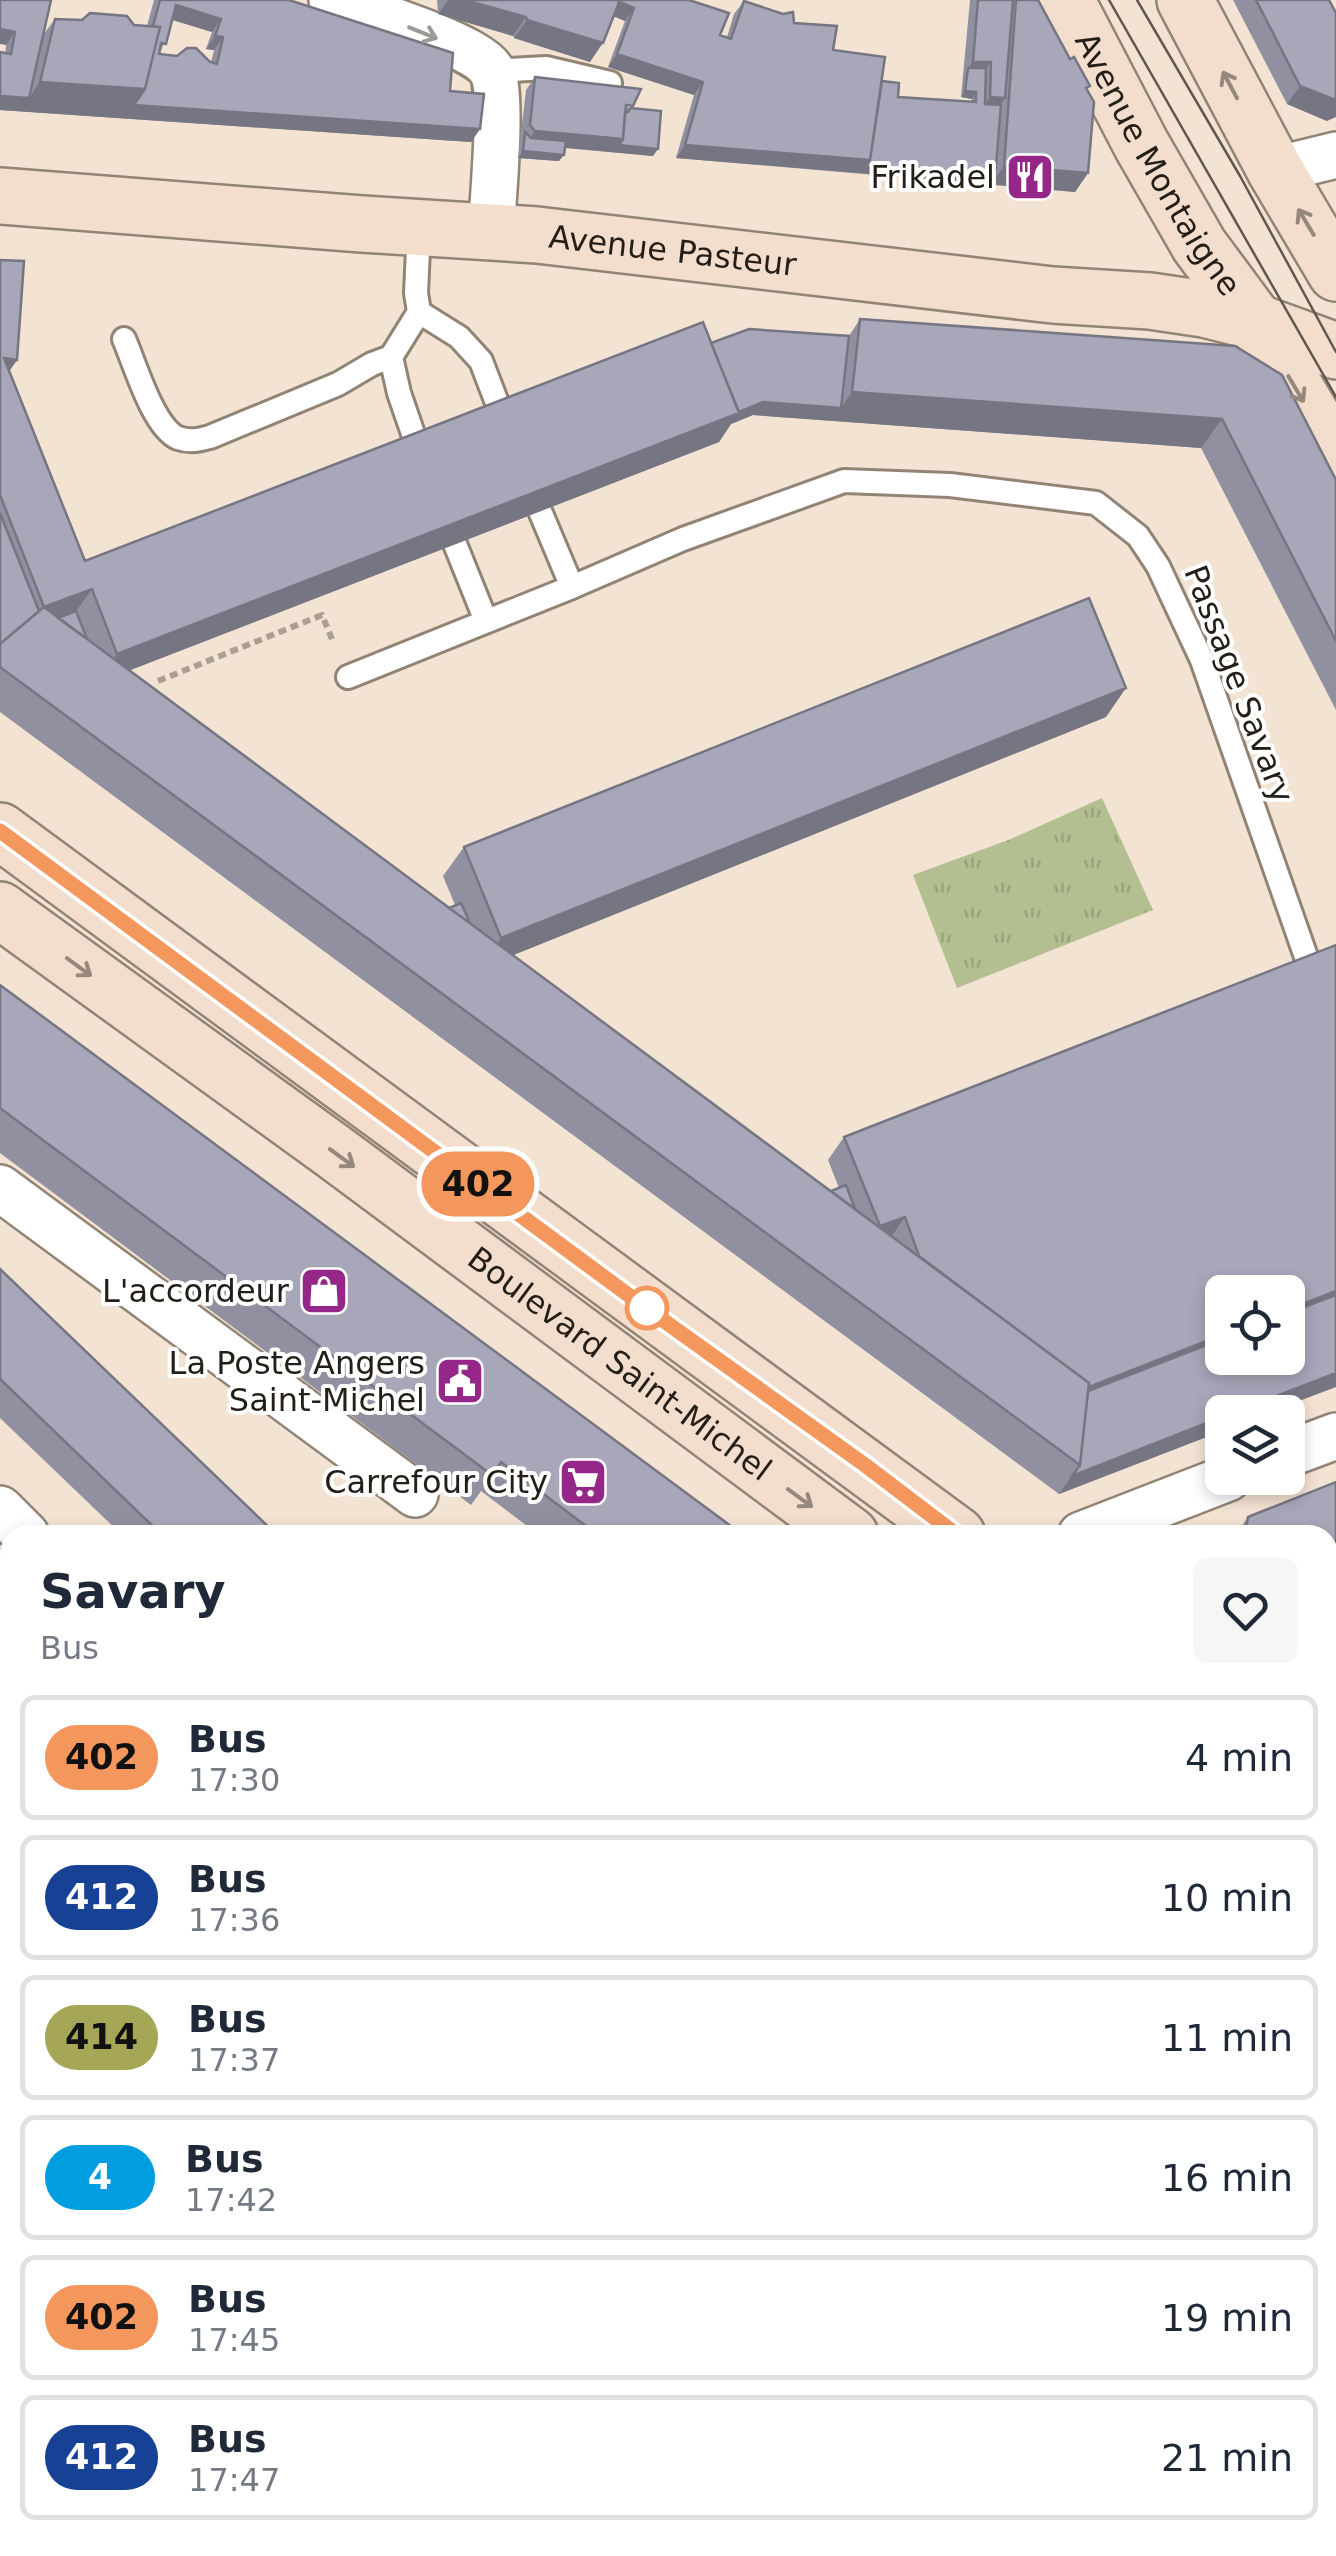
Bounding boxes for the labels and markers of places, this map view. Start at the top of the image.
restaurant icon: Frikadel [1004,151,1056,203]
place label: Frikadel [870,158,995,196]
shop icon: L'accordeur [298,1265,350,1317]
place label: L'accordeur [102,1272,290,1310]
unlabelled marker [626,1287,668,1329]
place label: La Poste Angers Saint-Michel [169,1344,425,1419]
public building icon: La Poste Angers Saint-Michel [434,1355,486,1407]
supermarket icon: Carrefour City [557,1456,609,1508]
place label: Carrefour City [324,1463,548,1501]

